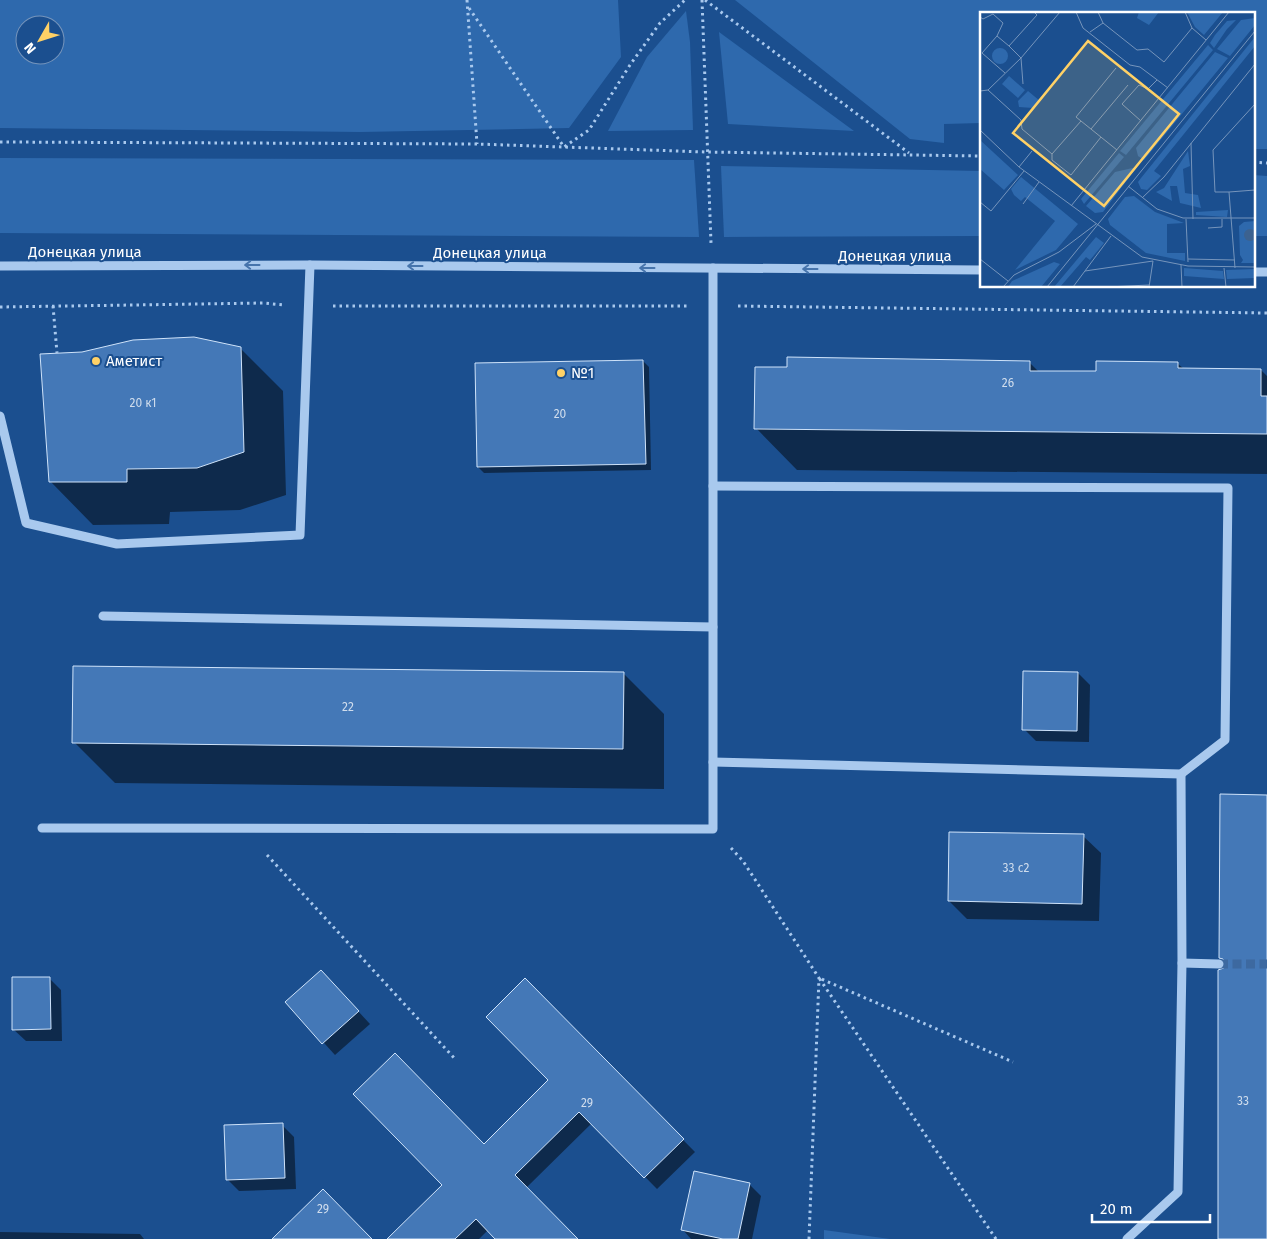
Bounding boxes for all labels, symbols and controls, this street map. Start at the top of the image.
inset map [980,12,1254,288]
north arrow [15,15,65,65]
text: N [21,39,40,57]
street label: Донецкая улица [27,243,142,261]
street label: Донецкая улица [432,244,547,262]
street label: Донецкая улица [837,247,952,265]
one-way arrow [244,260,260,270]
one-way arrow [407,261,423,271]
one-way arrow [639,263,656,273]
one-way arrow [802,264,818,274]
place label: Аметист [106,352,162,370]
marker: Аметист [90,355,102,367]
place label: №1 [571,364,594,382]
marker: №1 [555,367,567,379]
house number: 26 [1002,376,1014,390]
house number: 20 к1 [129,396,157,410]
house number: 20 [554,407,567,421]
house number: 22 [342,700,354,714]
house number: 33 с2 [1003,861,1029,875]
house number: 33 [1237,1094,1249,1108]
house number: 29 [581,1096,593,1110]
scale bar [1092,1192,1210,1224]
text: 20 m [1100,1200,1133,1218]
house number: 29 [317,1202,329,1216]

